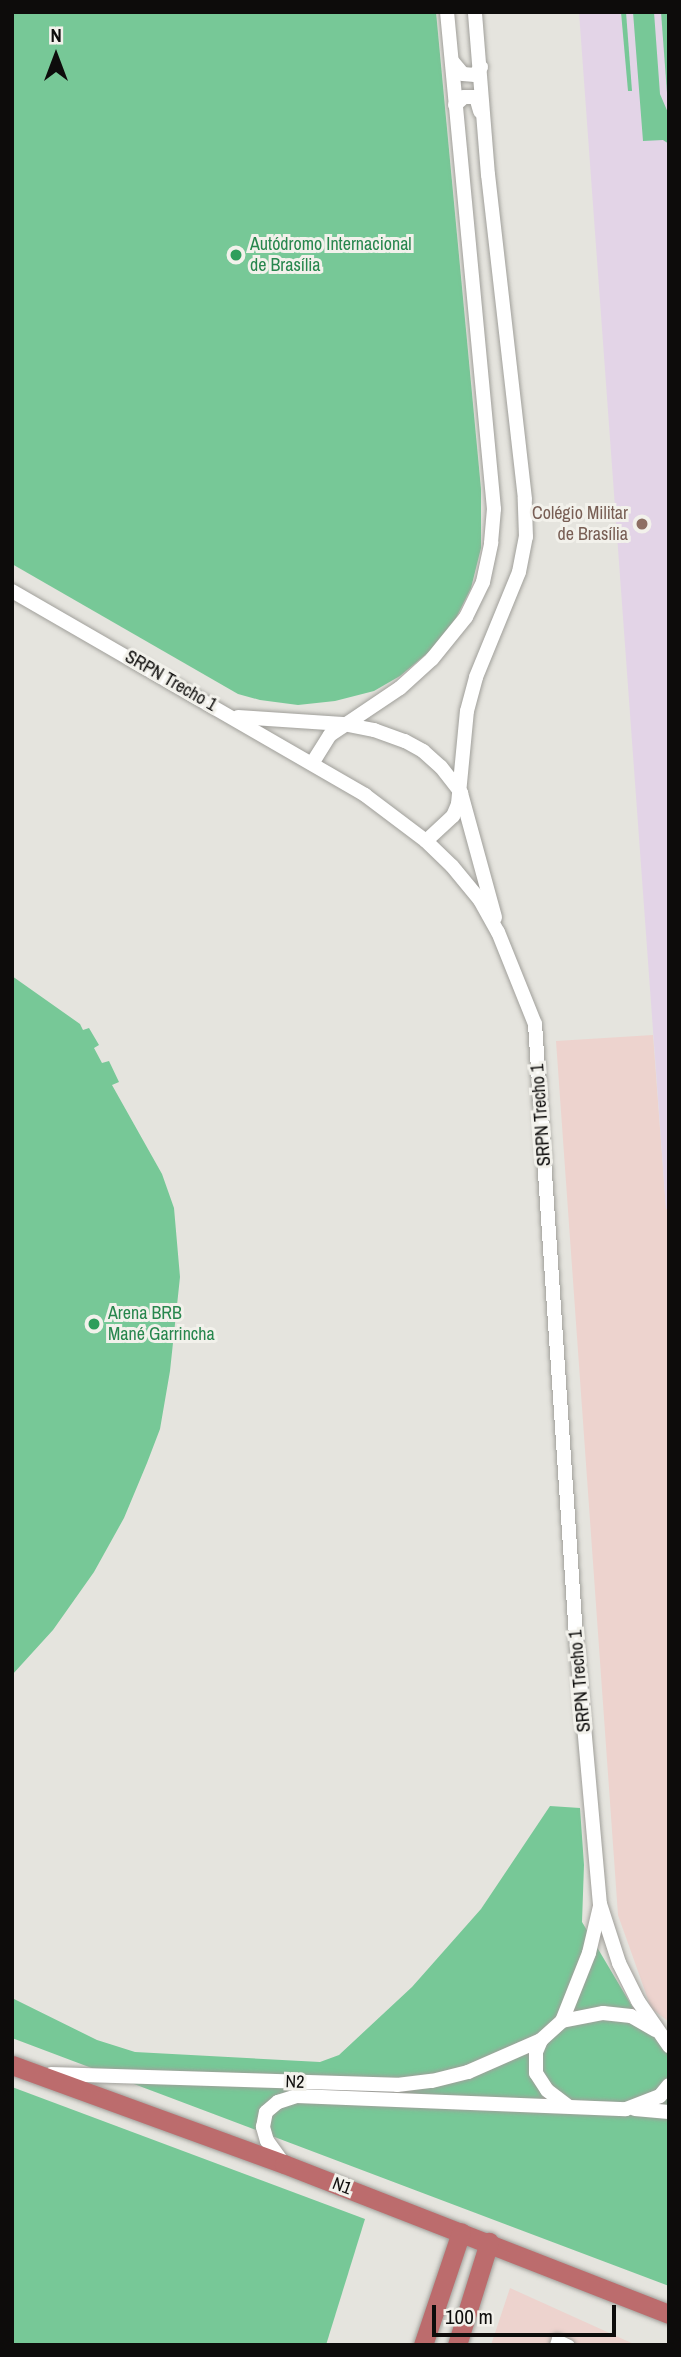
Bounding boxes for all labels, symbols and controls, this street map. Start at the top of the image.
north arrow [21,21,91,91]
text: N [50,22,62,48]
place label: Autódromo Internacional de Brasília [250,234,412,276]
marker: Autódromo Internacional de Brasília [228,247,244,263]
place label: Colégio Militar de Brasília [532,503,628,546]
marker: Colégio Militar de Brasília [634,516,650,532]
street label: SRPN Trecho 1 [121,646,221,716]
street label: SRPN Trecho 1 [527,1063,555,1167]
place label: Arena BRB Mané Garrincha [108,1303,215,1346]
marker: Arena BRB Mané Garrincha [86,1316,102,1332]
street label: SRPN Trecho 1 [565,1629,595,1733]
street label: N2 [285,2071,305,2093]
street label: N1 [329,2173,355,2199]
scale bar [436,2290,620,2334]
text: 100 m [445,2302,493,2331]

